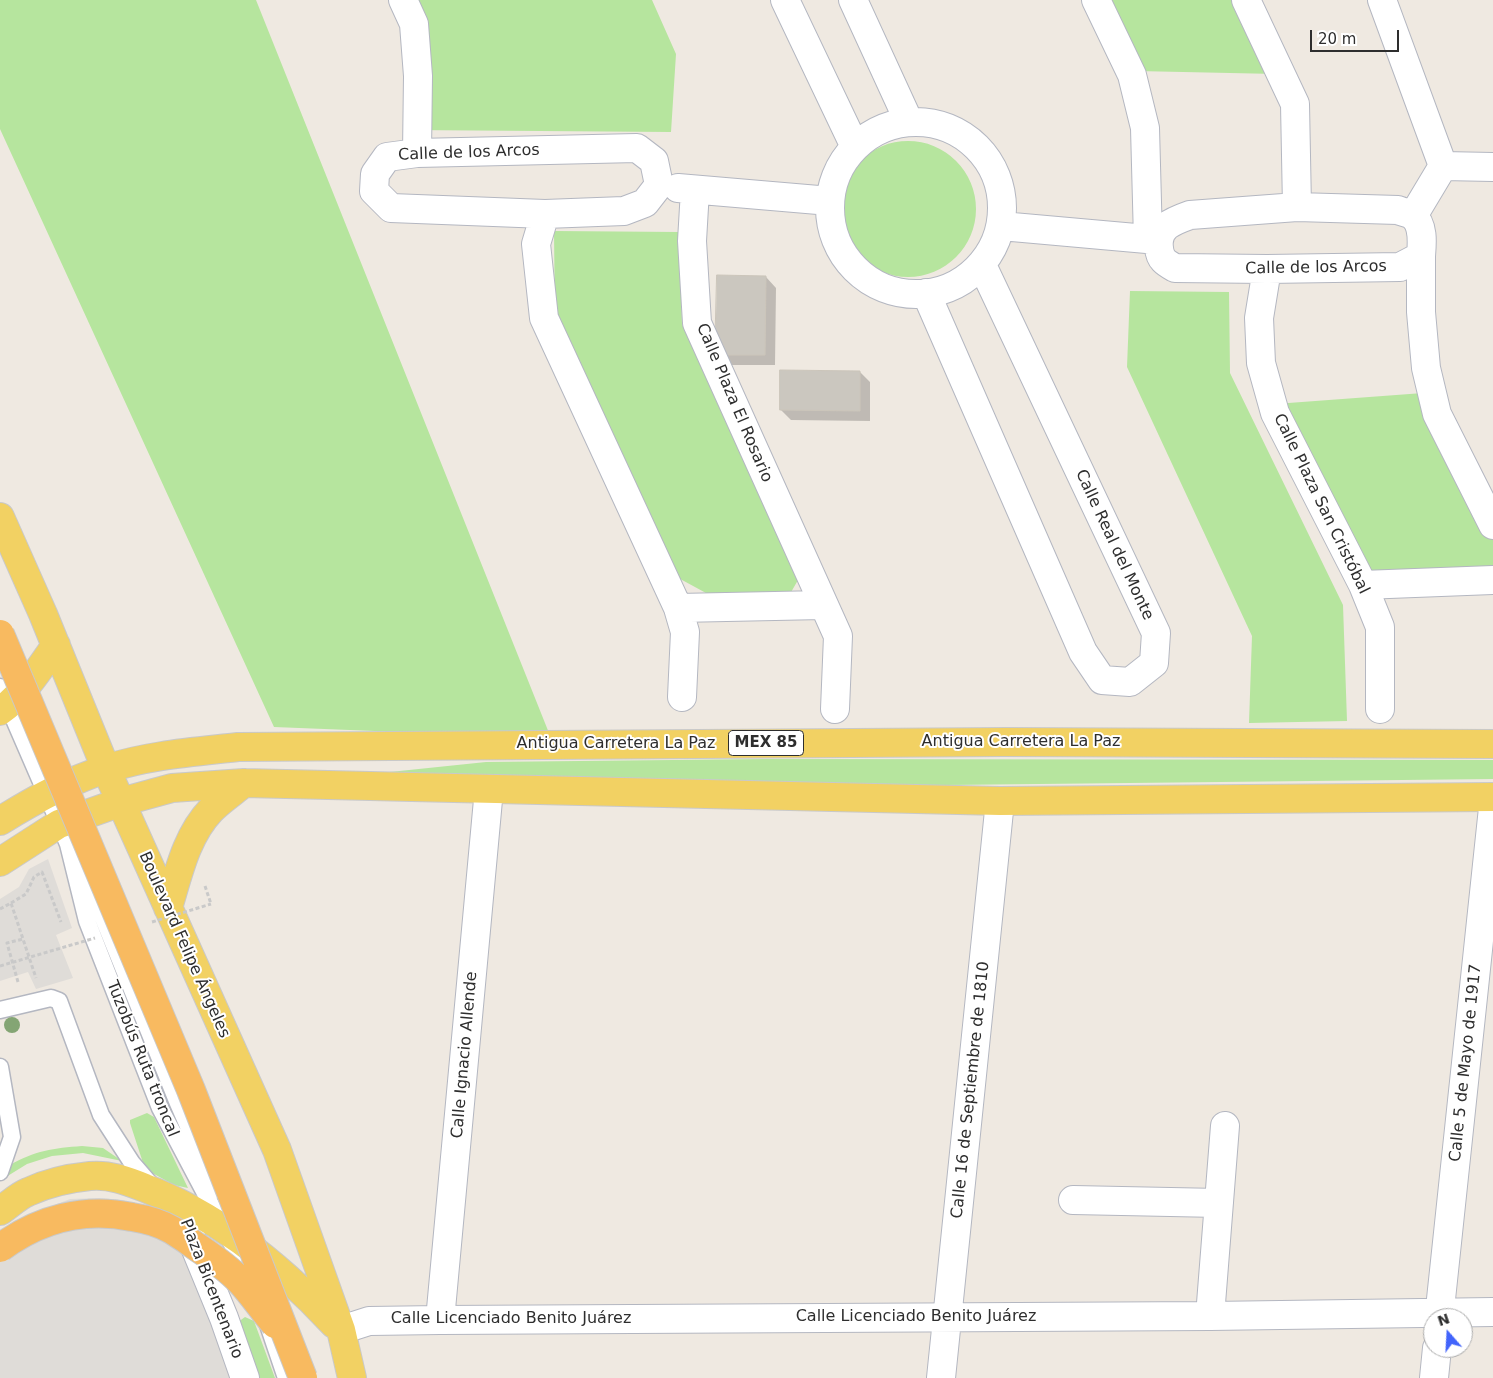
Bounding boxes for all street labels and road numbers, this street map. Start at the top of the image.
street label: Calle de los Arcos [398,141,540,165]
street label: Calle de los Arcos [1245,257,1387,279]
street label: Calle Plaza El Rosario [692,321,776,485]
street label: Calle Plaza San Cristóbal [1269,411,1373,597]
street label: Calle Real del Monte [1071,467,1157,623]
road number: MEX 85 [728,730,804,756]
street label: Antigua Carretera La Paz [922,732,1120,752]
street label: Antigua Carretera La Paz [517,734,715,754]
street label: Boulevard Felipe Ángeles [134,849,234,1041]
street label: Calle 16 de Septiembre de 1810 [948,960,994,1220]
street label: Calle 5 de Mayo de 1917 [1446,963,1486,1163]
street label: Calle Ignacio Allende [448,971,482,1139]
street label: Tuzobús Ruta troncal [102,978,182,1140]
street label: Plaza Bicentenario [175,1216,247,1362]
street label: Calle Licenciado Benito Juárez [796,1307,1036,1327]
street label: Calle Licenciado Benito Juárez [391,1309,631,1329]

